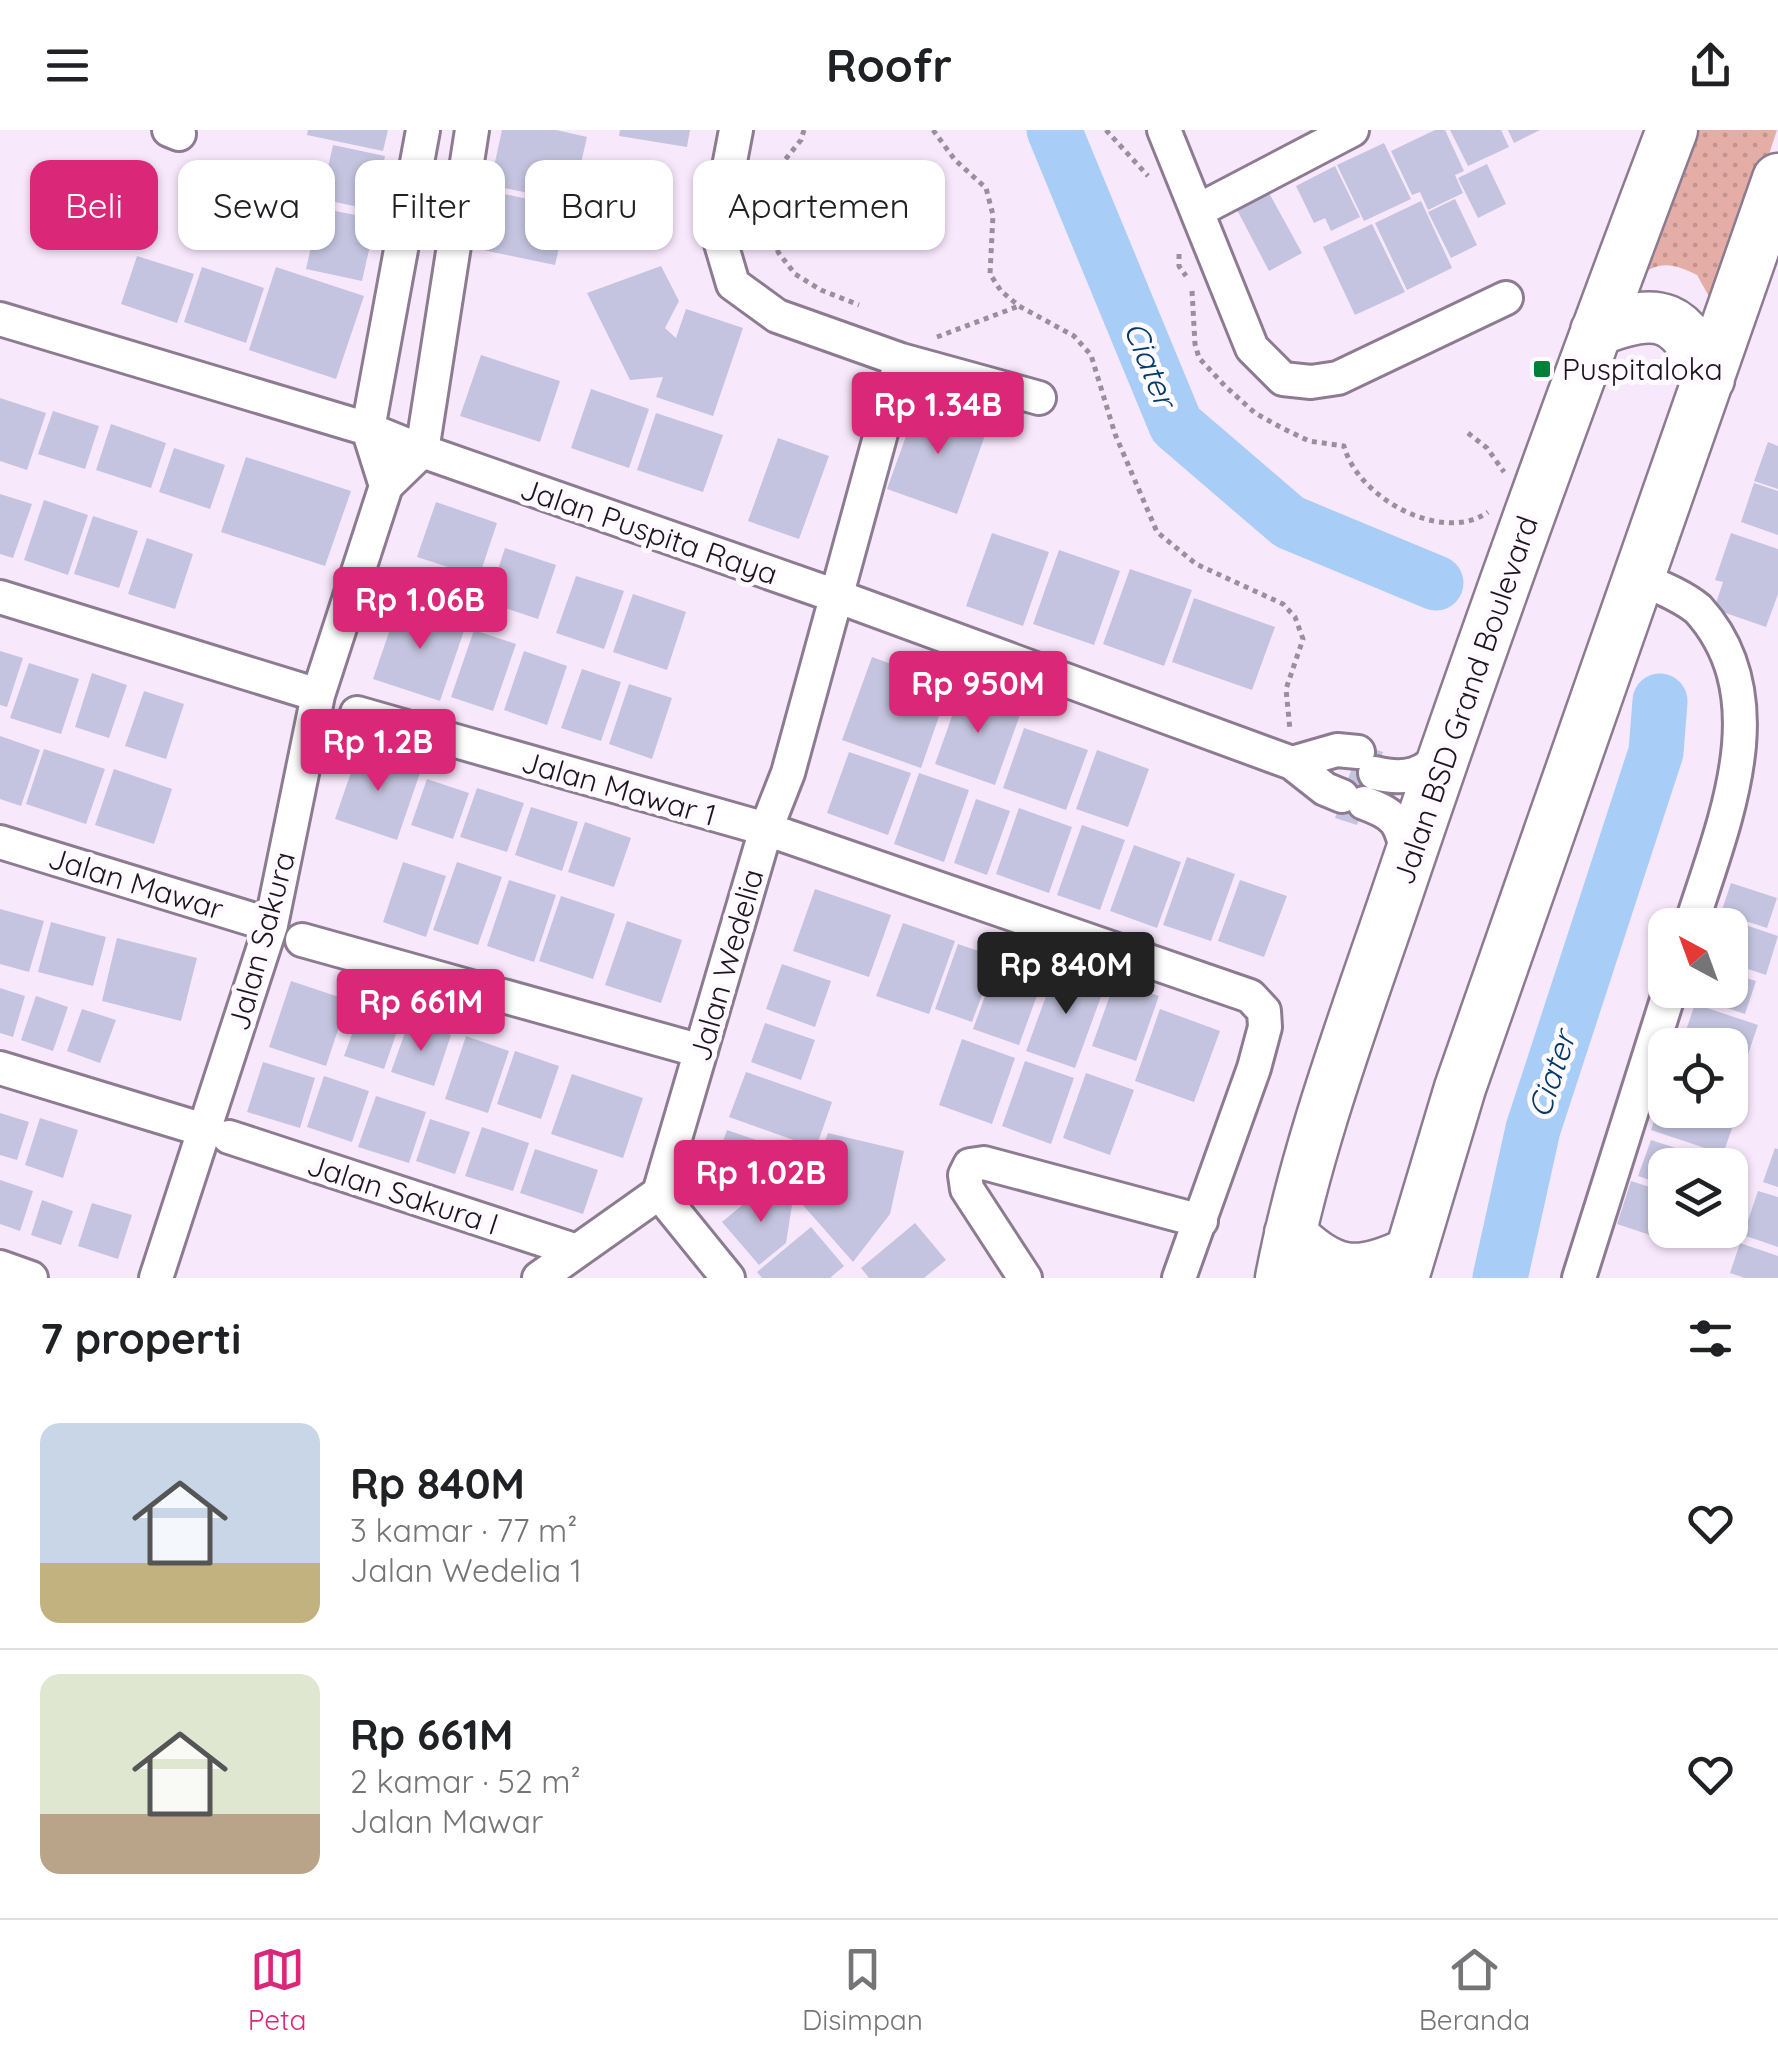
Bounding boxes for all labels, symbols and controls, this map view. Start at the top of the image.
text: Roofr [826,37,952,93]
icon: menu [40,38,95,93]
icon: share [1683,38,1738,93]
chip: Beli [30,160,158,250]
chip: Sewa [178,160,335,250]
chip: Filter [355,160,505,250]
chip: Baru [525,160,673,250]
chip: Apartemen [693,160,945,250]
water label: Ciater [1116,316,1187,416]
place label: Puspitaloka [1562,350,1723,388]
marker: Puspitaloka [1531,358,1553,380]
pin: Rp 1.34B [835,372,1041,457]
text: Rp 1.34B [874,384,1002,424]
street label: Jalan Puspita Raya [515,469,783,593]
street label: Jalan BSD Grand Boulevard [1384,511,1546,889]
pin: Rp 1.06B [317,567,523,652]
text: Rp 1.06B [355,579,485,619]
pin: Rp 950M [886,651,1070,736]
text: Rp 950M [911,663,1045,703]
pin: Rp 1.2B [286,709,470,794]
text: Rp 1.2B [323,721,433,761]
street label: Jalan Mawar 1 [517,742,721,834]
street label: Jalan Mawar [44,838,229,928]
street label: Jalan Sakura [219,848,303,1034]
street label: Jalan Wedelia [680,865,772,1065]
north arrow [1648,908,1748,1008]
map controls [1648,908,1748,1248]
pin: Rp 840M [974,932,1158,1017]
text: Rp 840M [999,944,1133,984]
pin: Rp 661M [329,969,513,1054]
text: Rp 661M [359,981,483,1021]
water label: Ciater [1518,1022,1585,1122]
button: locate [1648,1028,1748,1128]
pin: Rp 1.02B [658,1140,864,1225]
street label: Jalan Sakura I [302,1145,504,1243]
button: layers [1648,1148,1748,1248]
text: Rp 1.02B [696,1152,826,1192]
icon: filters [1683,1311,1738,1366]
text: 7 properti [40,1312,241,1365]
text: Rp 840M [350,1457,525,1510]
icon: home [120,1463,240,1583]
icon: heart [1683,1496,1738,1551]
text: 3 kamar · 77 m² [350,1510,577,1550]
text: Jalan Wedelia 1 [350,1550,582,1590]
text: Rp 661M [350,1708,513,1761]
icon: home [120,1714,240,1834]
icon: heart [1683,1747,1738,1802]
text: 2 kamar · 52 m² [350,1761,581,1801]
text: Jalan Mawar [350,1801,543,1841]
tab: Peta [248,1942,307,2037]
tab: Disimpan [802,1942,923,2037]
tab: Beranda [1419,1942,1530,2037]

